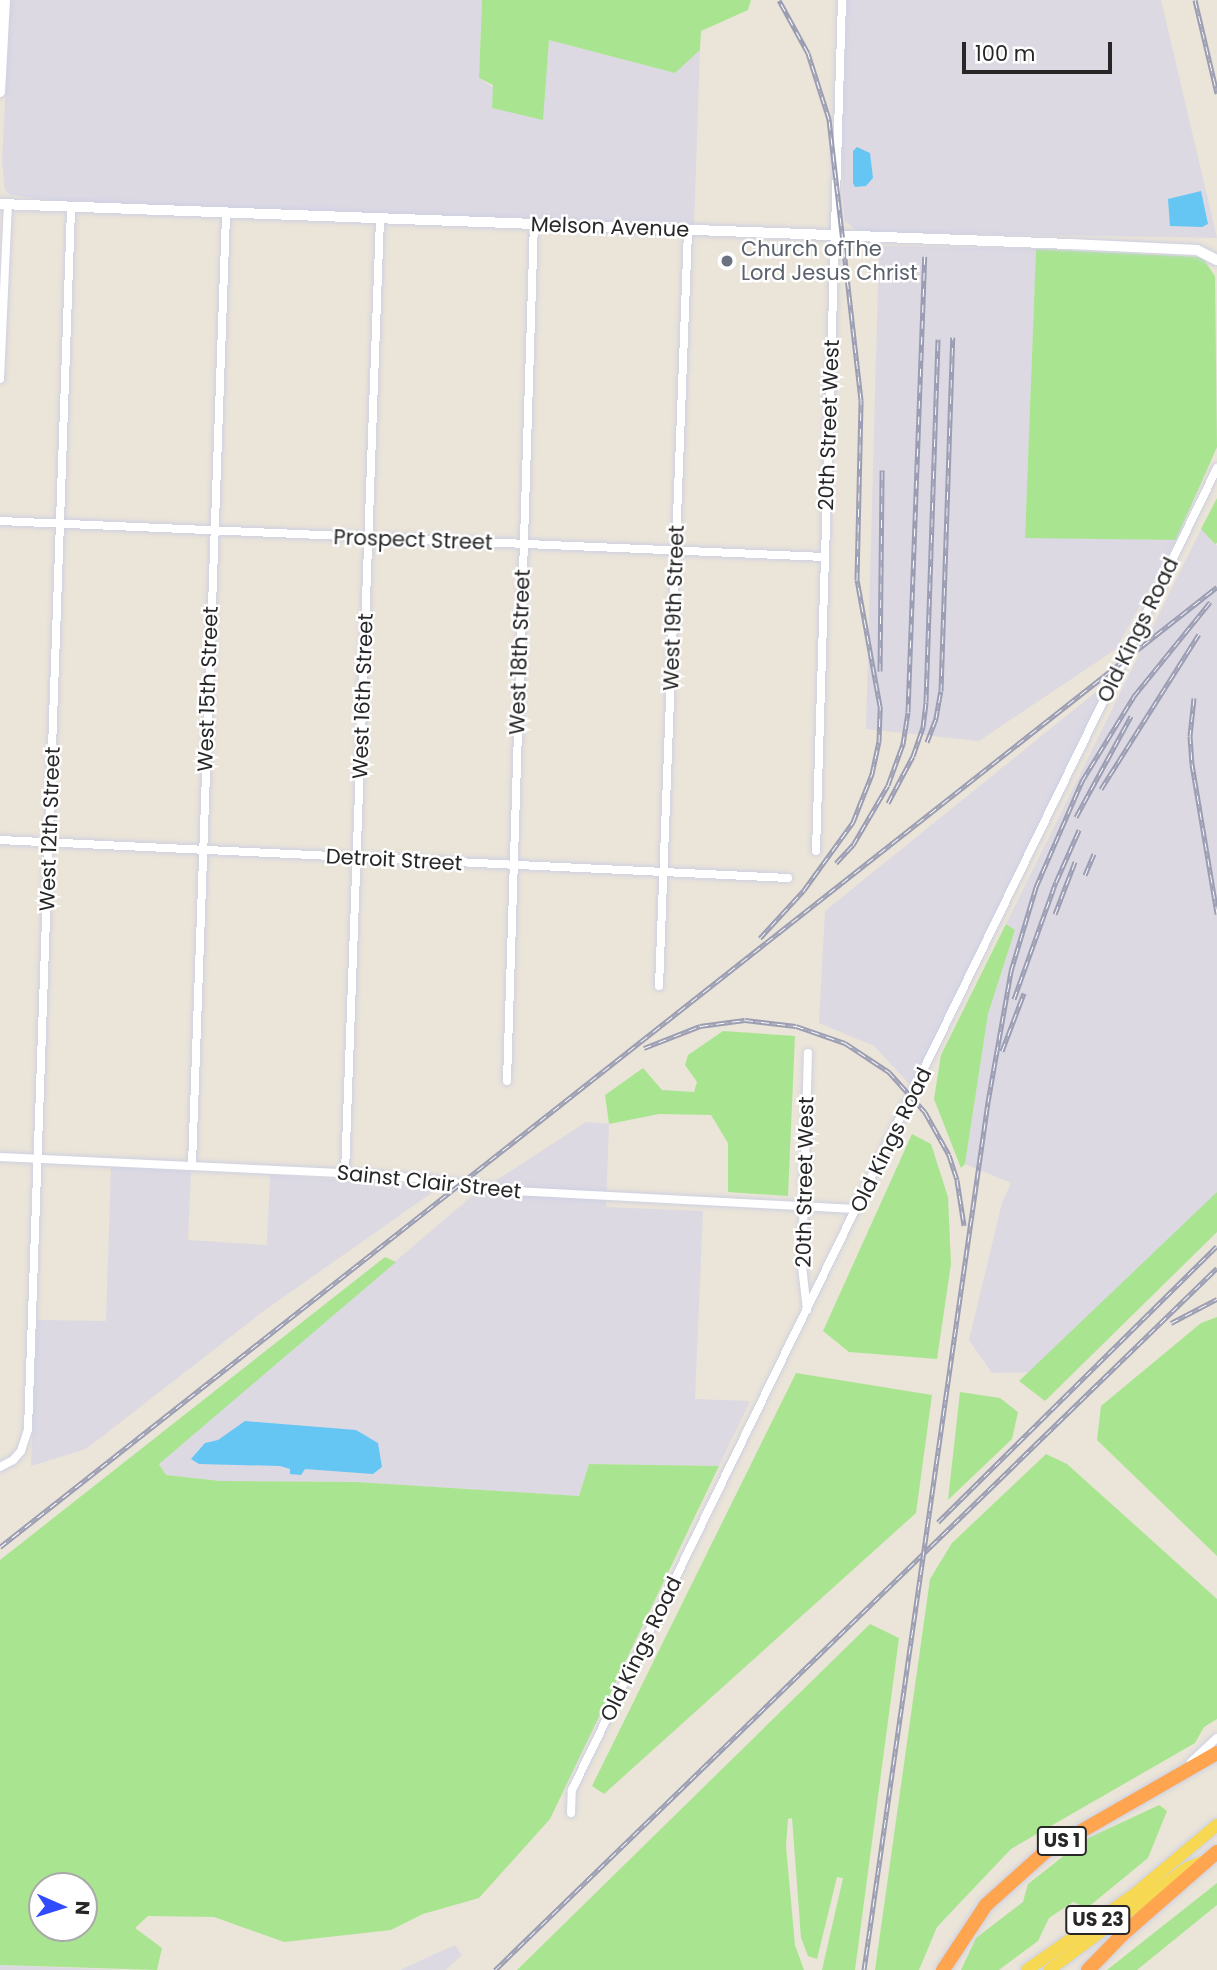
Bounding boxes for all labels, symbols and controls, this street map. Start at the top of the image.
scale bar [965,28,1116,72]
text: 100 m [975,39,1035,68]
street label: Melson Avenue [530,212,690,242]
place label: Church ofThe Lord Jesus Christ [741,236,918,286]
marker: Church ofThe Lord Jesus Christ [719,253,735,269]
street label: 20th Street West [813,339,845,511]
street label: Prospect Street [333,525,493,555]
street label: West 19th Street [659,525,689,691]
street label: Old Kings Road [1092,553,1184,707]
street label: West 18th Street [505,569,535,735]
street label: West 15th Street [193,606,223,772]
street label: West 16th Street [348,613,378,779]
street label: West 12th Street [35,746,65,912]
street label: Detroit Street [325,844,463,876]
street label: Old Kings Road [845,1063,937,1217]
street label: 20th Street West [791,1096,819,1268]
street label: Sainst Clair Street [336,1160,522,1204]
street label: Old Kings Road [595,1572,687,1726]
road number: US 1 [1036,1826,1088,1856]
north arrow [28,1872,98,1942]
text: N [69,1900,96,1916]
road number: US 23 [1065,1904,1131,1936]

